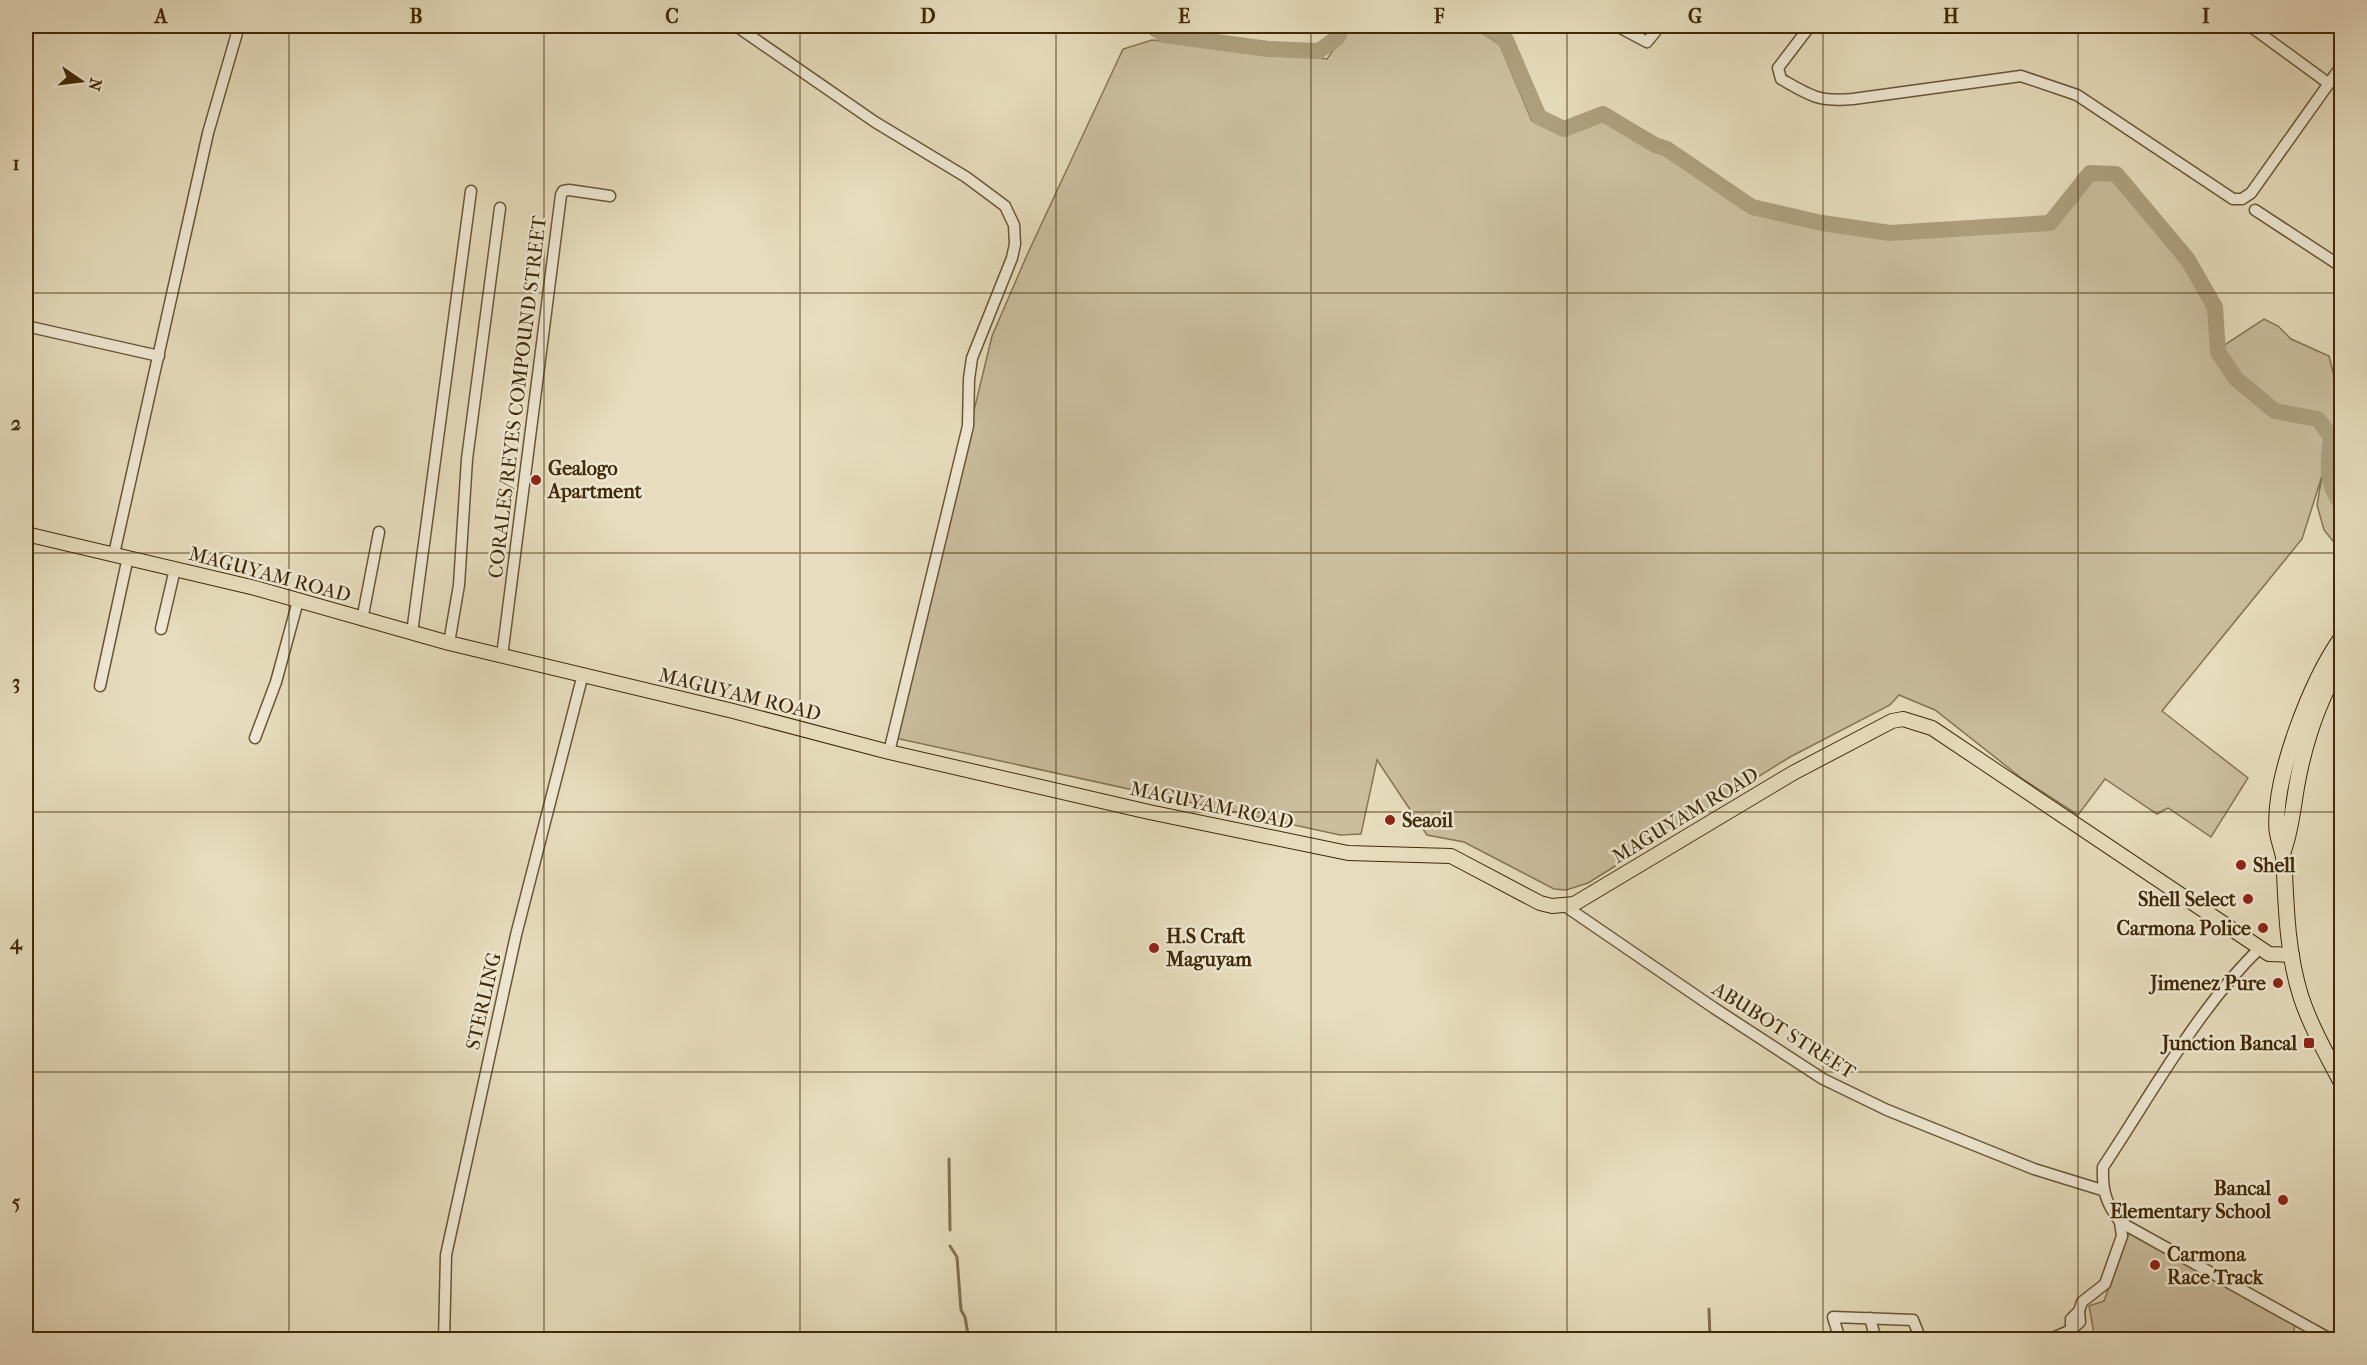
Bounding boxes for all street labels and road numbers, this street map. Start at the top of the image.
street label: CORALES/REYES COMPOUND STREET [484,214,551,580]
street label: MAGUYAM ROAD [186,542,353,607]
street label: MAGUYAM ROAD [656,663,823,726]
street label: MAGUYAM ROAD [1608,763,1763,868]
street label: MAGUYAM ROAD [1128,777,1296,834]
street label: STERLING [461,950,506,1052]
street label: ABUBOT STREET [1707,977,1860,1084]

